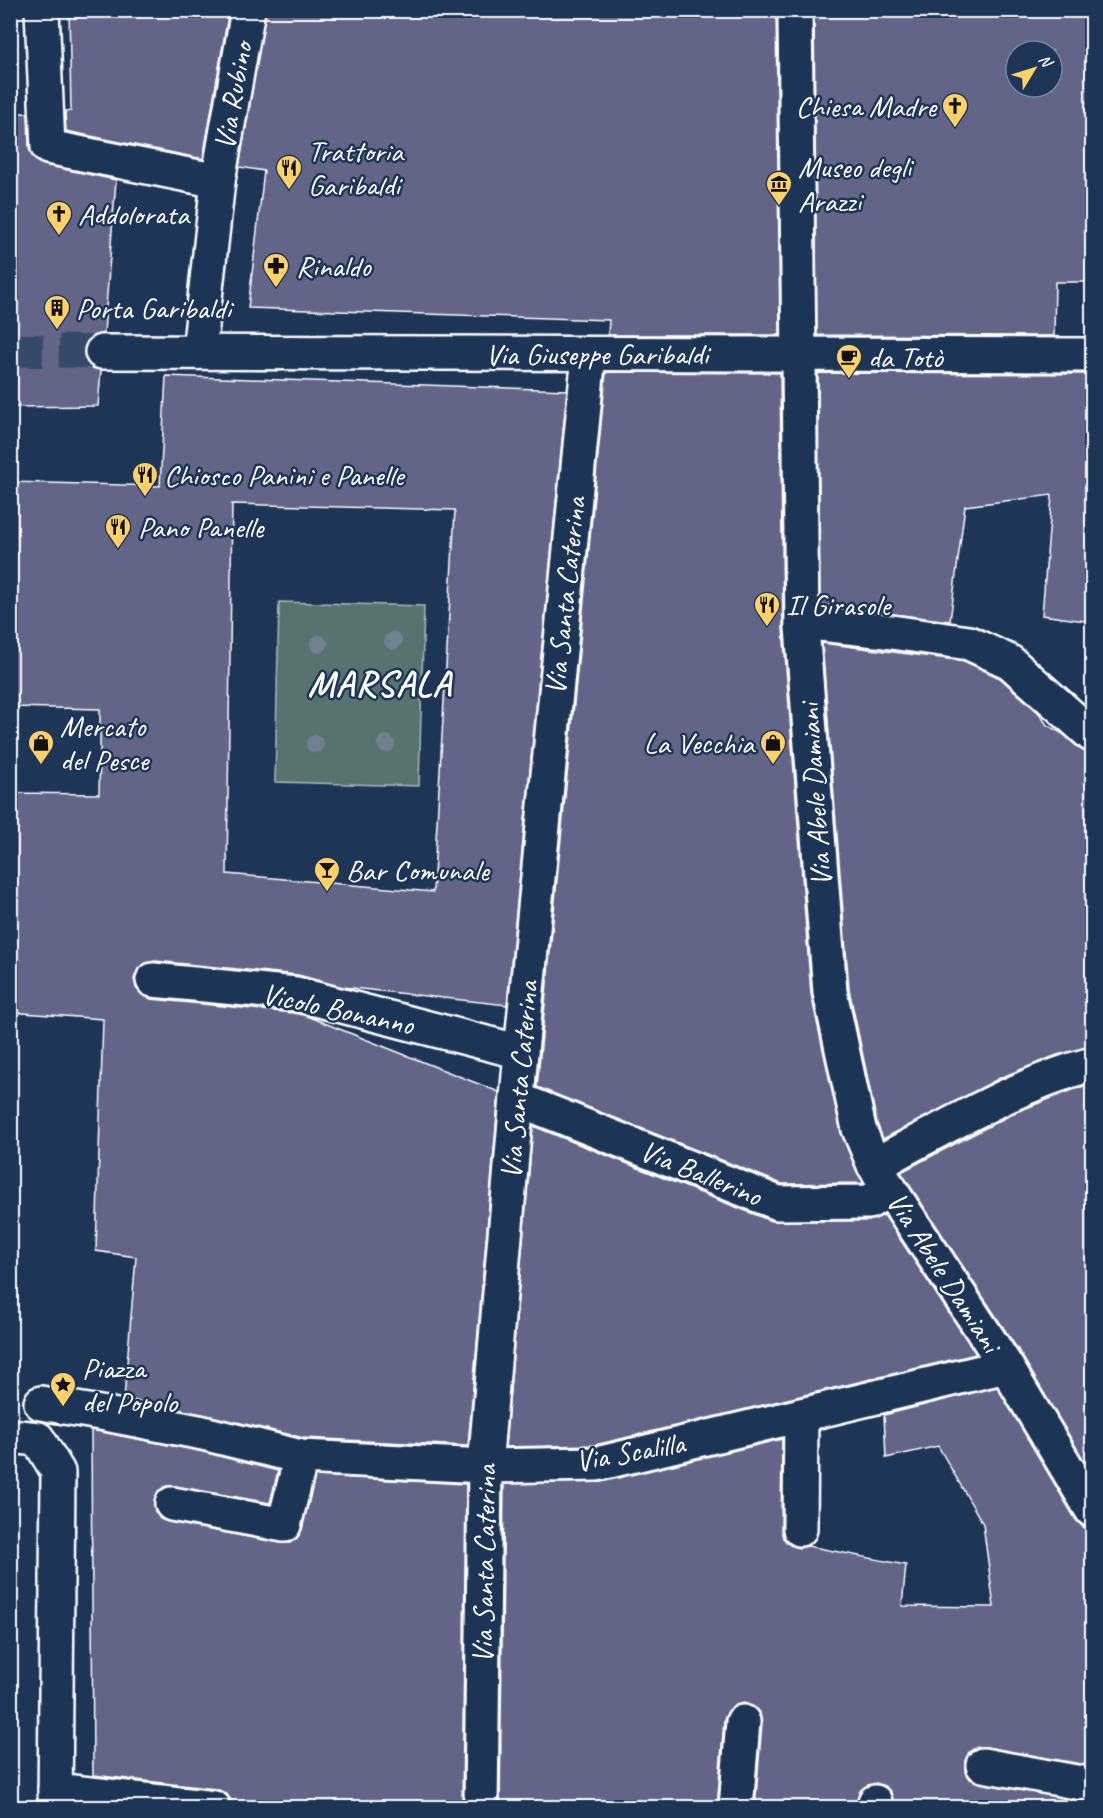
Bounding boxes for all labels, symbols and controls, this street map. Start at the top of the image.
street label: Via Rubino [205,36,262,153]
north arrow [1004,39,1064,99]
text: N [1034,50,1058,73]
place label: Chiesa Madre [796,87,938,125]
church icon: Chiesa Madre [940,91,970,129]
place label: Trattoria Garibaldi [308,132,405,204]
place label: Museo degli Arazzi [798,148,914,220]
restaurant icon: Trattoria Garibaldi [274,153,304,191]
museum icon: Museo degli Arazzi [764,169,794,207]
place label: Addolorata [78,195,191,233]
church icon: Addolorata [44,199,74,237]
place label: Rinaldo [296,247,372,285]
pharmacy icon: Rinaldo [261,251,291,289]
place label: Porta Garibaldi [76,289,234,327]
building icon: Porta Garibaldi [42,293,72,331]
street label: Via Giuseppe Garibaldi [486,335,712,373]
place label: da Totò [868,338,944,376]
cafe icon: da Totò [834,342,864,380]
place label: Chiosco Panini e Panelle [164,456,406,494]
restaurant icon: Chiosco Panini e Panelle [130,460,160,498]
street label: Via Santa Caterina [536,493,594,697]
place label: Pano Panelle [138,508,266,546]
restaurant icon: Pano Panelle [103,512,133,550]
place label: Il Girasole [786,586,892,624]
restaurant icon: Il Girasole [752,590,782,628]
district label: MARSALA [308,661,453,707]
street label: Via Abele Damiani [789,699,840,888]
place label: Mercato del Pesce [60,707,150,779]
place label: La Vecchia [644,724,756,762]
shop icon: Mercato del Pesce [26,728,56,766]
shop icon: La Vecchia [758,728,788,766]
place label: Bar Comunale [346,851,491,889]
bar icon: Bar Comunale [312,855,342,893]
street label: Vicolo Bonanno [259,974,419,1044]
street label: Via Santa Caterina [491,977,547,1181]
street label: Via Ballerino [635,1131,769,1215]
street label: Via Abele Damiani [878,1185,1012,1362]
place label: Piazza del Popolo [82,1349,178,1421]
place icon: Piazza del Popolo [48,1370,78,1408]
street label: Via Scalilla [573,1423,689,1480]
street label: Via Santa Caterina [463,1462,505,1664]

